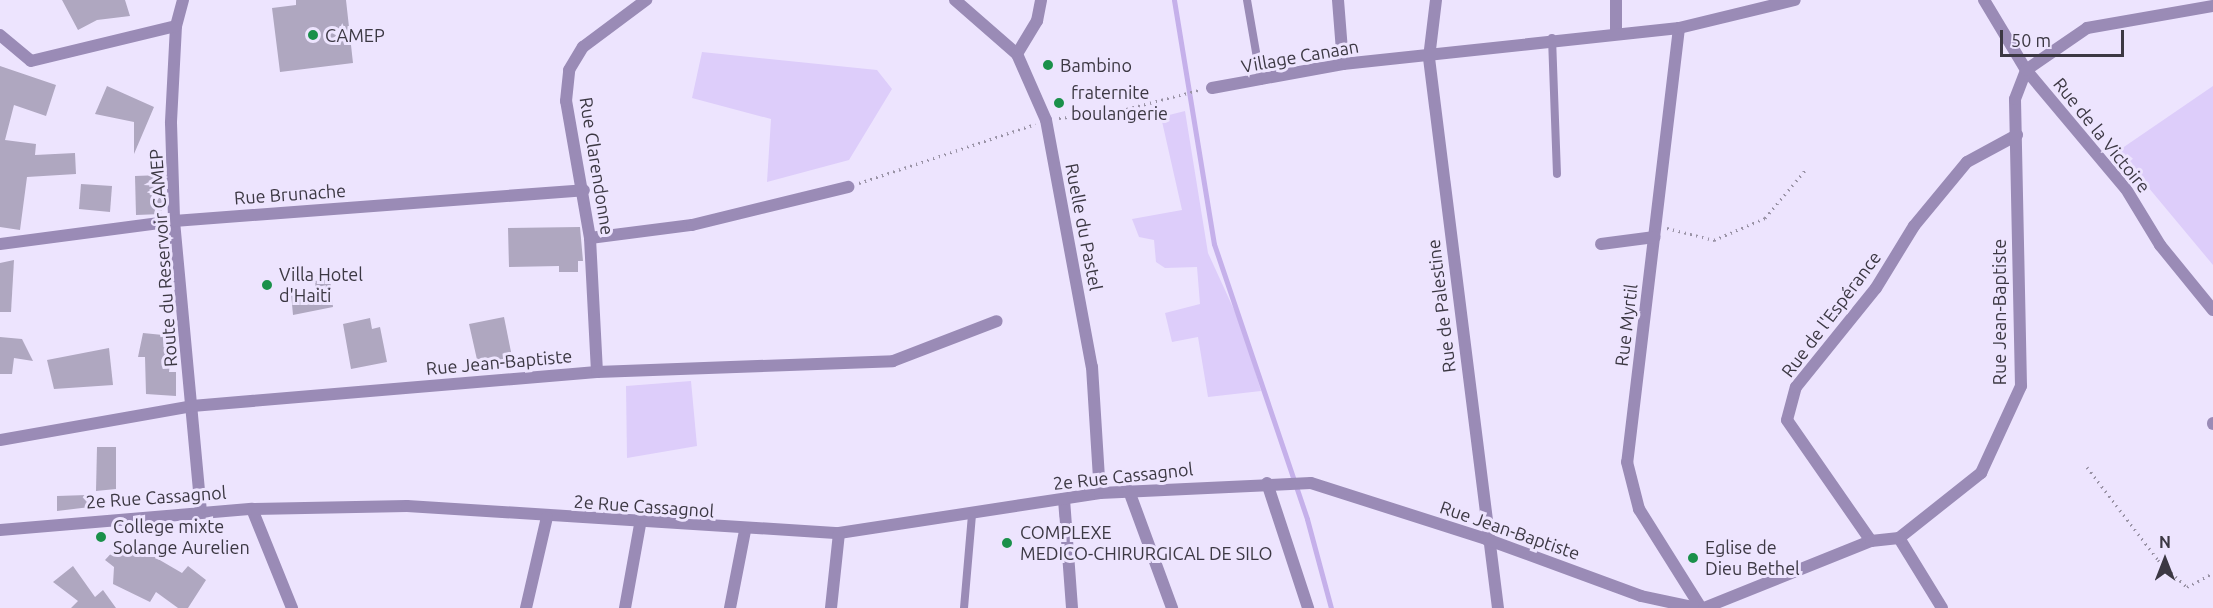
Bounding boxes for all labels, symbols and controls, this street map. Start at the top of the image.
scale bar [2003,18,2128,56]
place label: CAMEP [325,24,385,46]
marker: CAMEP [306,28,320,42]
text: 50 m [2011,30,2051,50]
street label: Village Canaan [1240,35,1360,77]
place label: Bambino [1060,54,1132,76]
marker: Bambino [1041,58,1055,72]
street label: Rue de la Victoire [2049,73,2155,197]
place label: fraternite boulangerie [1071,82,1168,124]
street label: Rue Clarendonne [575,96,619,236]
marker: fraternite boulangerie [1052,96,1066,110]
street label: Route du Reservoir CAMEP [145,148,181,368]
street label: Ruelle du Pastel [1061,162,1107,292]
street label: Rue Brunache [233,179,347,209]
street label: Rue de Palestine [1422,238,1460,374]
street label: Rue Jean-Baptiste [1988,239,2010,385]
street label: Rue de l'Espérance [1777,247,1885,381]
place label: Villa Hotel d'Haiti [279,264,363,306]
marker: Villa Hotel d'Haiti [260,278,274,292]
street label: Rue Myrtil [1610,283,1642,367]
street label: Rue Jean-Baptiste [425,345,573,379]
street label: 2e Rue Cassagnol [1052,458,1194,494]
street label: 2e Rue Cassagnol [85,481,227,513]
street label: 2e Rue Cassagnol [573,490,715,522]
street label: Rue Jean-Baptiste [1437,496,1583,564]
place label: College mixte Solange Aurelien [113,516,250,558]
place label: COMPLEXE MEDICO-CHIRURGICAL DE SILO [1020,522,1272,564]
marker: College mixte Solange Aurelien [94,530,108,544]
north arrow [2135,530,2195,590]
text: N [2159,533,2171,551]
marker: COMPLEXE MEDICO-CHIRURGICAL DE SILO [998,534,1016,552]
place label: Eglise de Dieu Bethel [1705,537,1800,580]
marker: Eglise de Dieu Bethel [1686,551,1700,565]

